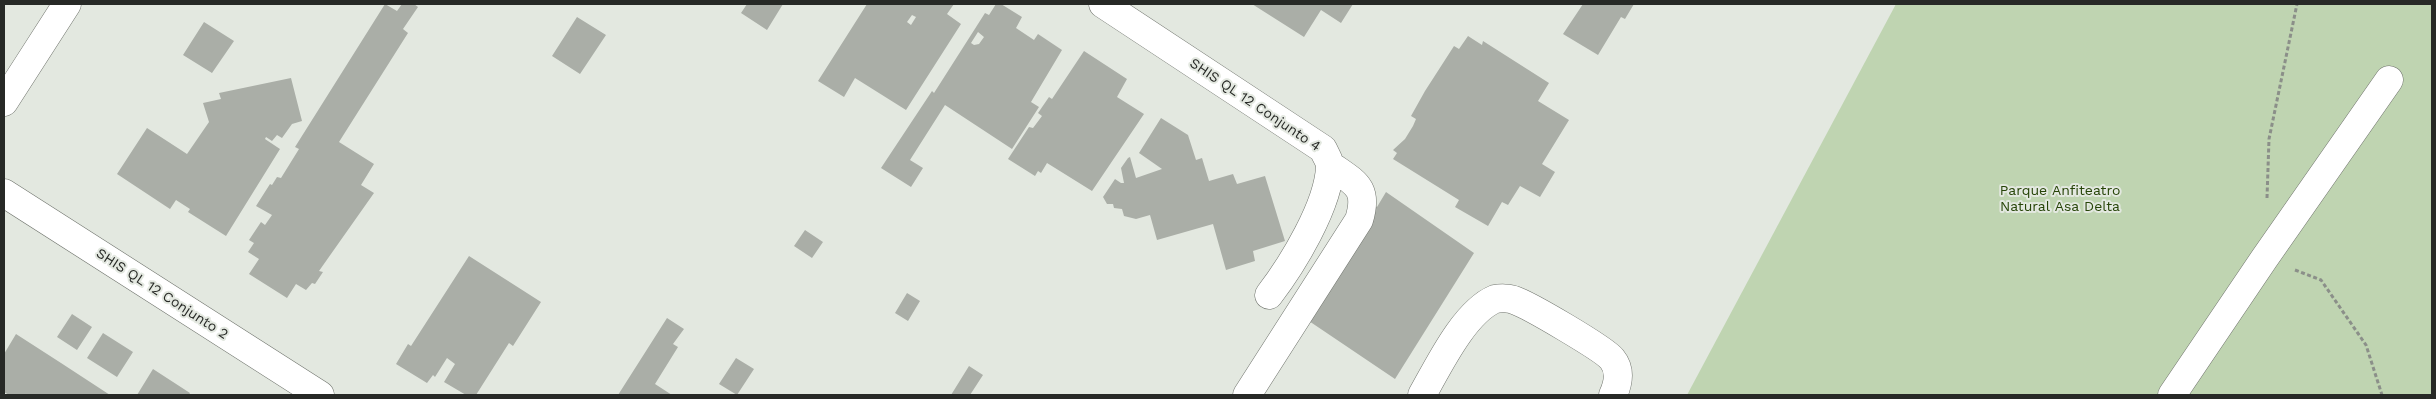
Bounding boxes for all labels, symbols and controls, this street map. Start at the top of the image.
street label: SHIS QL 12 Conjunto 4 [1186,55,1324,155]
park label: Parque Anfiteatro Natural Asa Delta [2000,183,2120,216]
street label: SHIS QL 12 Conjunto 2 [93,245,231,343]

